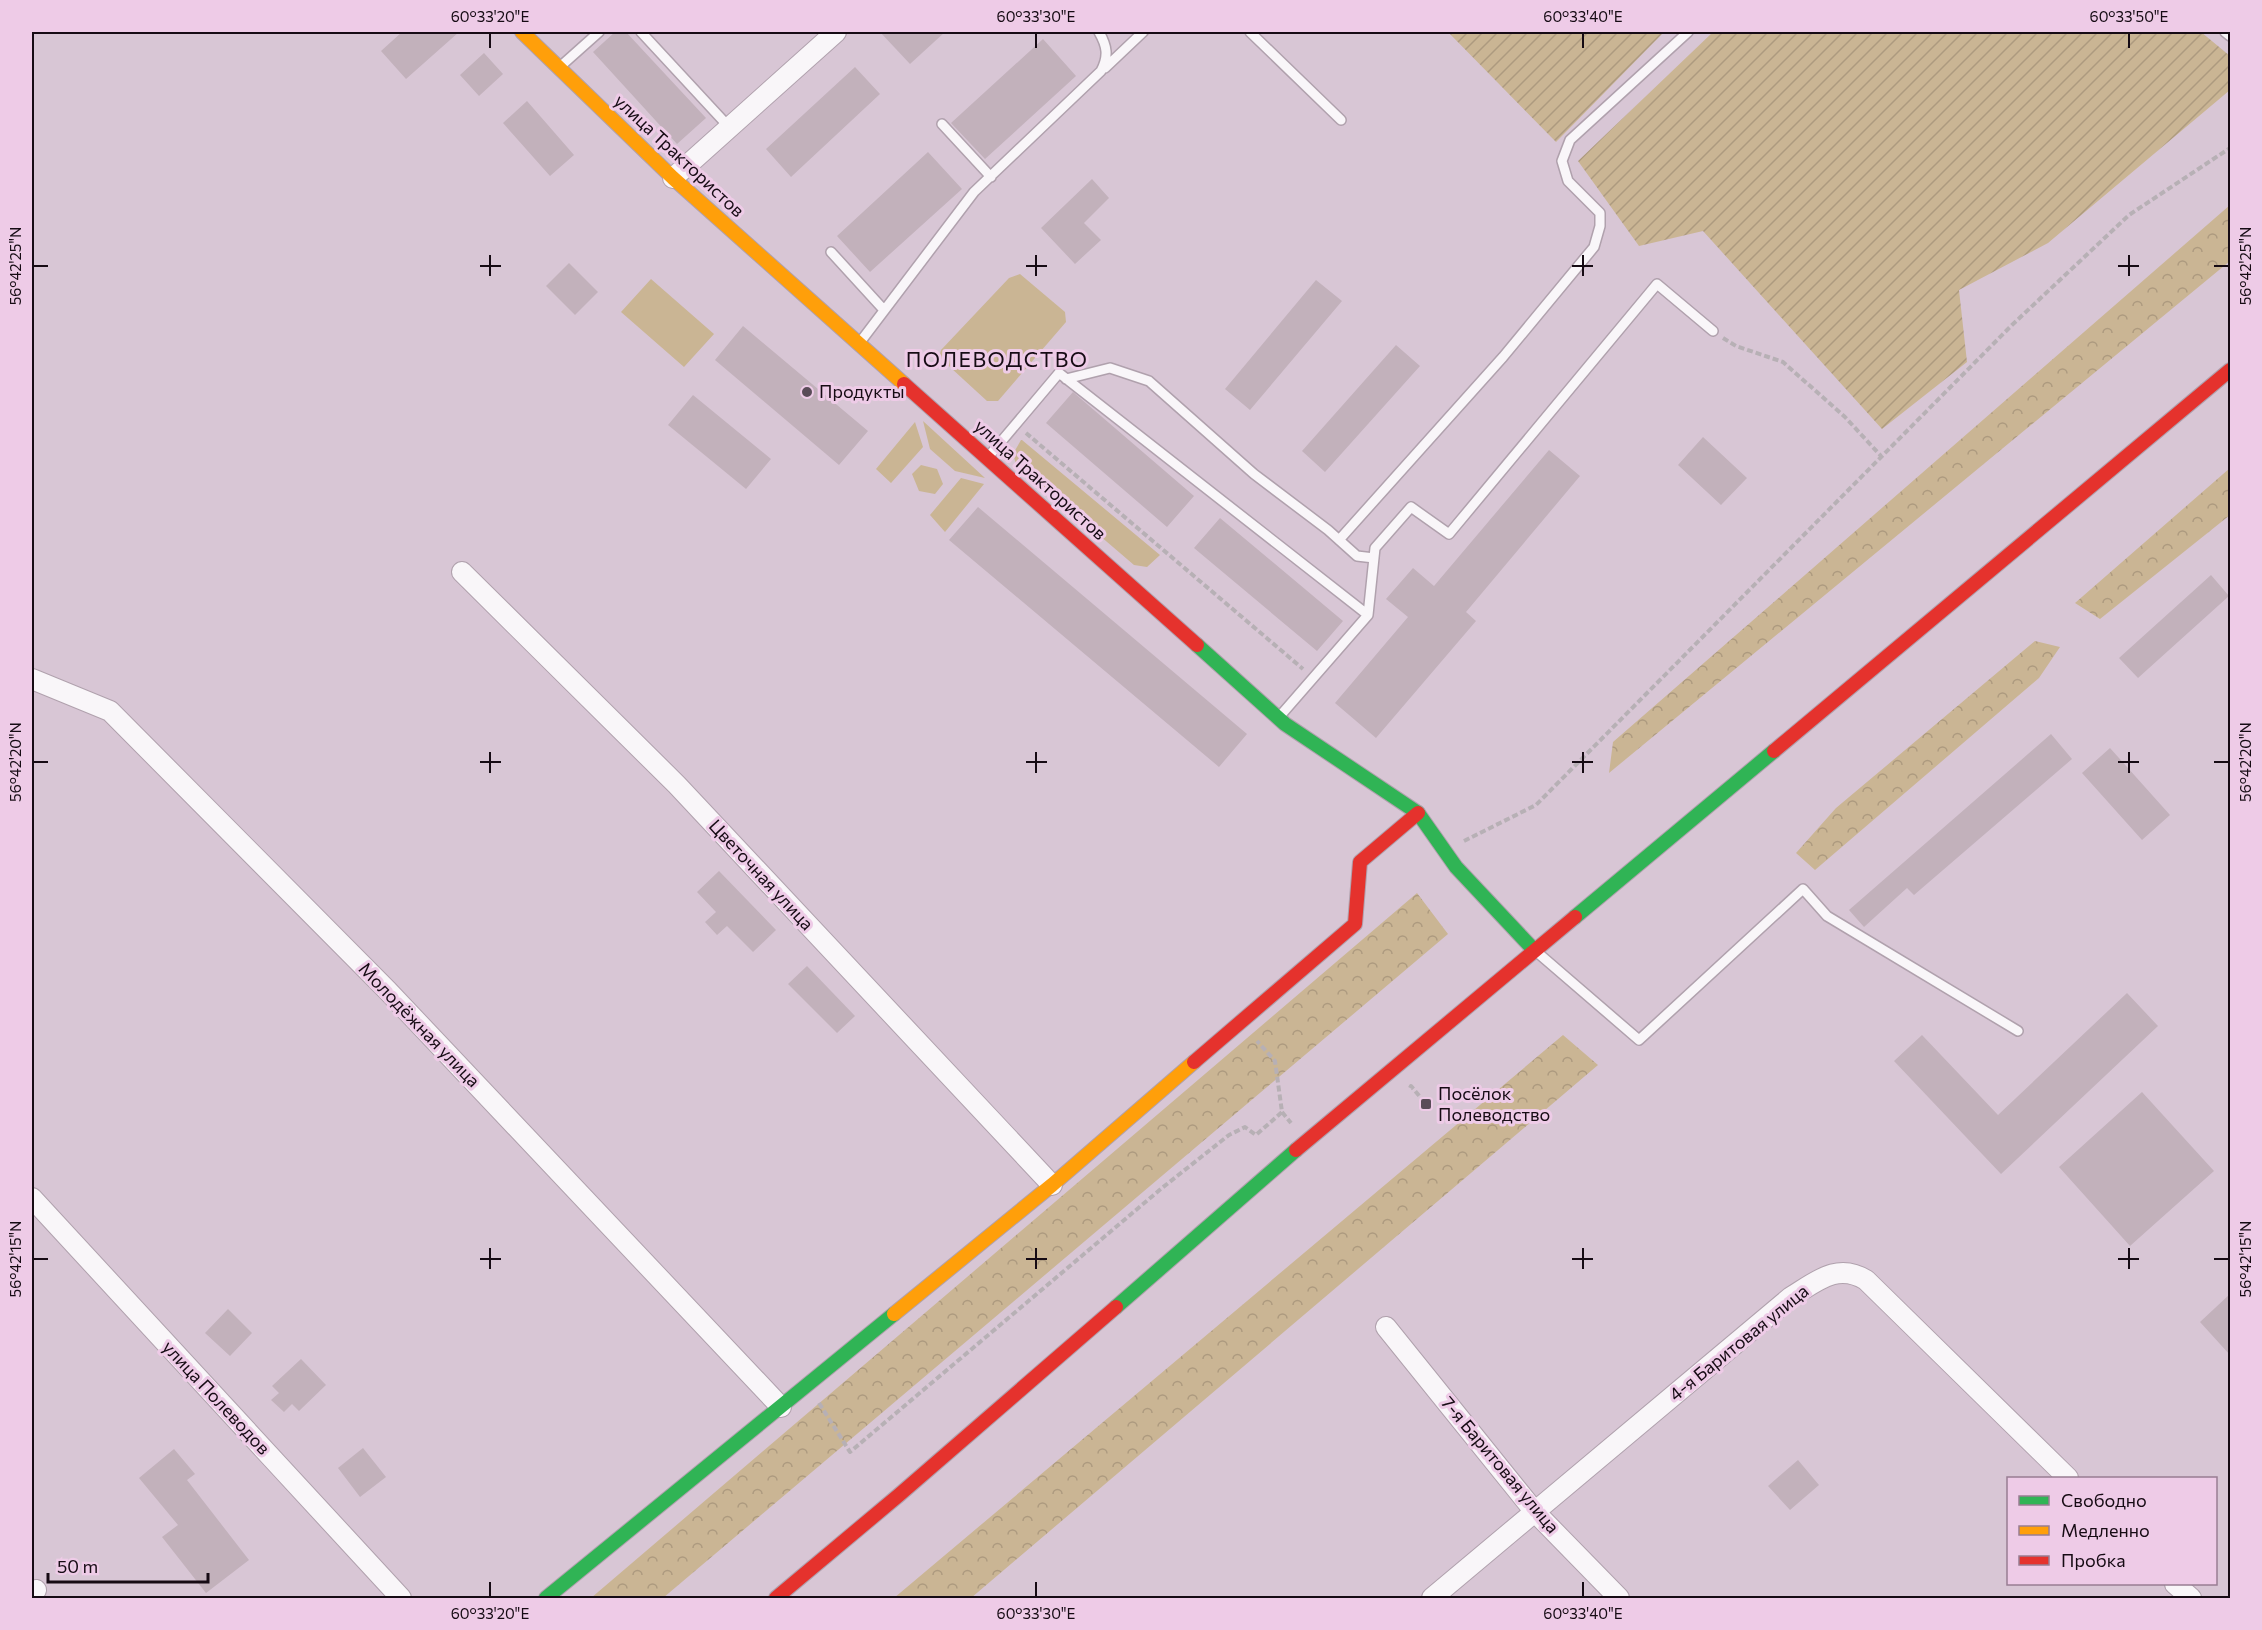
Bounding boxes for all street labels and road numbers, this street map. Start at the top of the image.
street label: улица Трактористов [610,89,749,221]
street label: улица Трактористов [970,414,1111,544]
street label: Цветочная улица [705,814,819,934]
street label: Молодёжная улица [355,957,485,1091]
street label: 4-я Баритовая улица [1664,1279,1812,1405]
street label: улица Полеводов [158,1336,275,1459]
street label: 7-я Баритовая улица [1437,1392,1564,1537]

